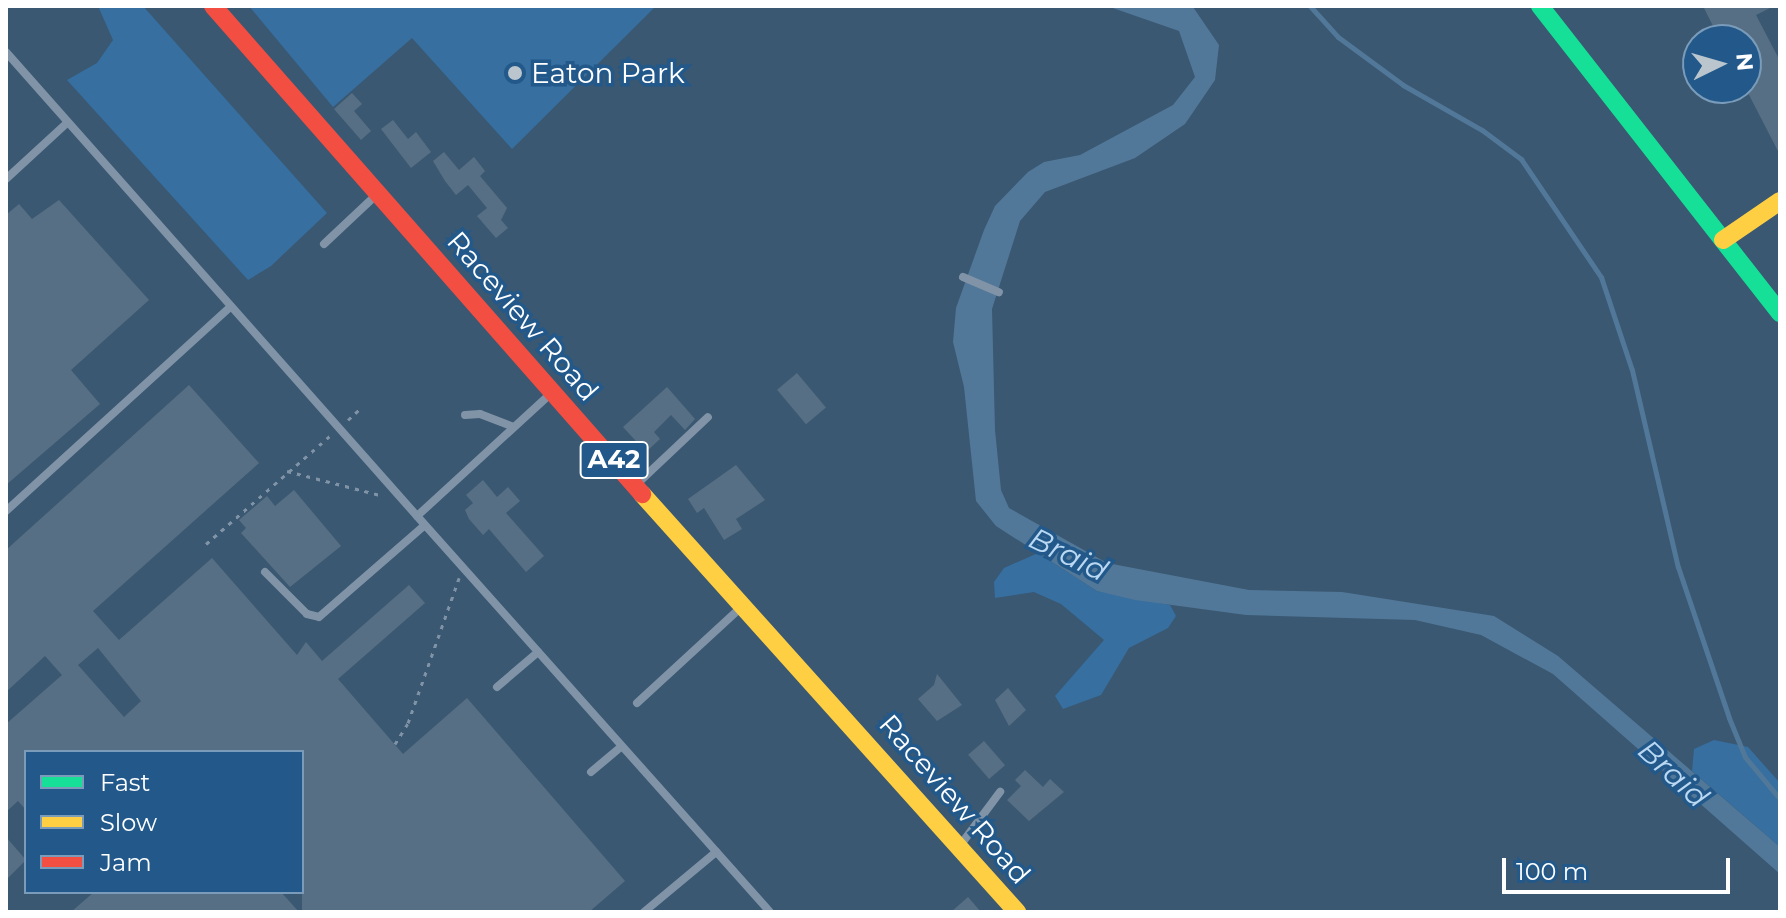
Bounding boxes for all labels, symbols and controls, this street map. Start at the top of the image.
north arrow [1682,24,1762,104]
text: N [1730,52,1759,72]
place label: Eaton Park [531,56,685,90]
marker: Eaton Park [506,64,524,82]
street label: Raceview Road [440,225,606,407]
road number: A42 [578,438,650,482]
water label: Braid [1023,521,1113,589]
street label: Raceview Road [872,708,1038,890]
water label: Braid [1630,733,1716,815]
legend [24,750,304,894]
text: Fast [100,768,150,797]
text: Slow [100,808,157,837]
scale bar [1506,842,1734,892]
text: Jam [100,848,152,877]
text: 100 m [1516,857,1588,886]

